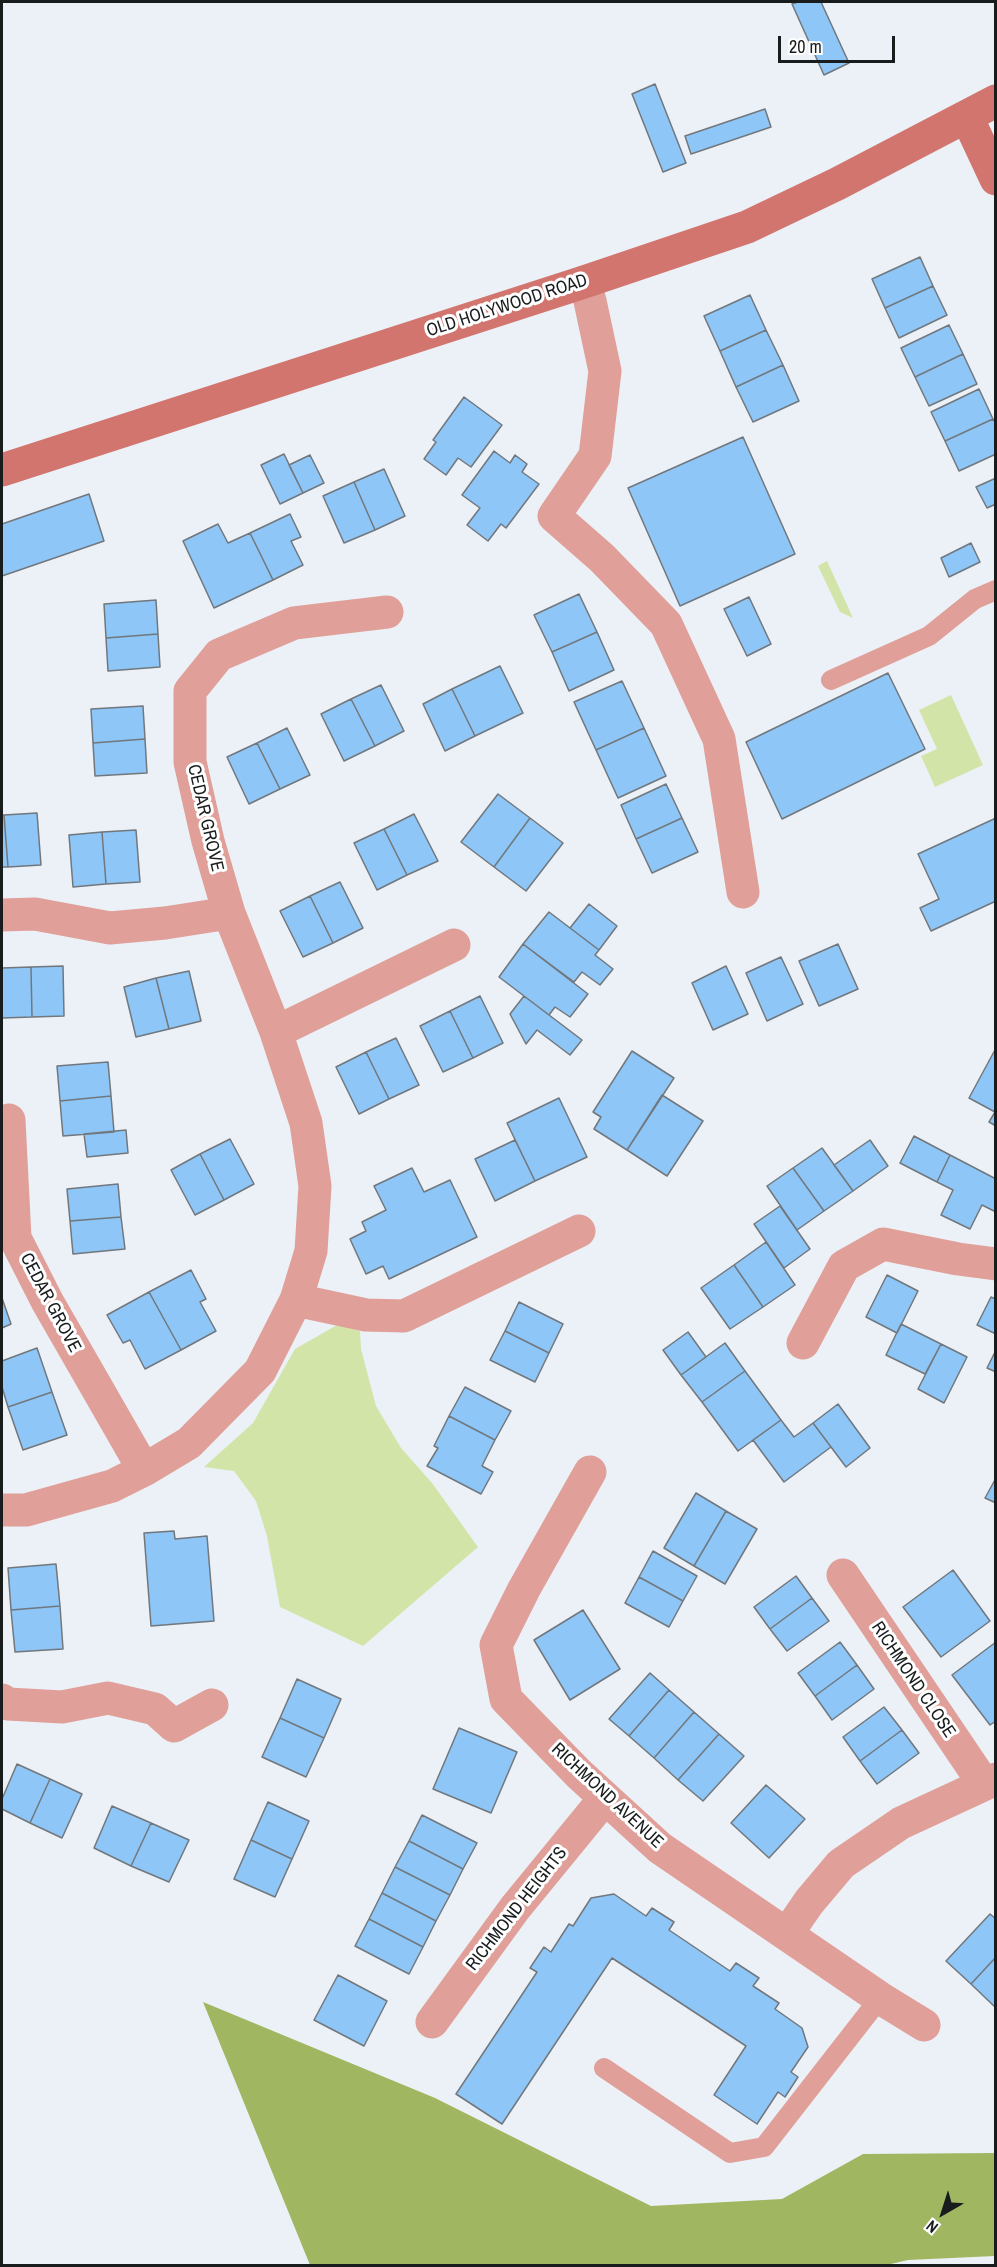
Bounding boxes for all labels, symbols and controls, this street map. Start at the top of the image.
scale bar [781,24,898,62]
text: 20 m [789,34,822,59]
street label: OLD HOLYWOOD ROAD [424,270,590,342]
street label: CEDAR GROVE [182,762,228,874]
street label: CEDAR GROVE [15,1250,85,1356]
street label: RICHMOND CLOSE [866,1618,960,1742]
street label: RICHMOND AVENUE [547,1739,667,1853]
street label: RICHMOND HEIGHTS [462,1843,572,1975]
north arrow [913,2183,973,2243]
text: N [921,2215,942,2239]

